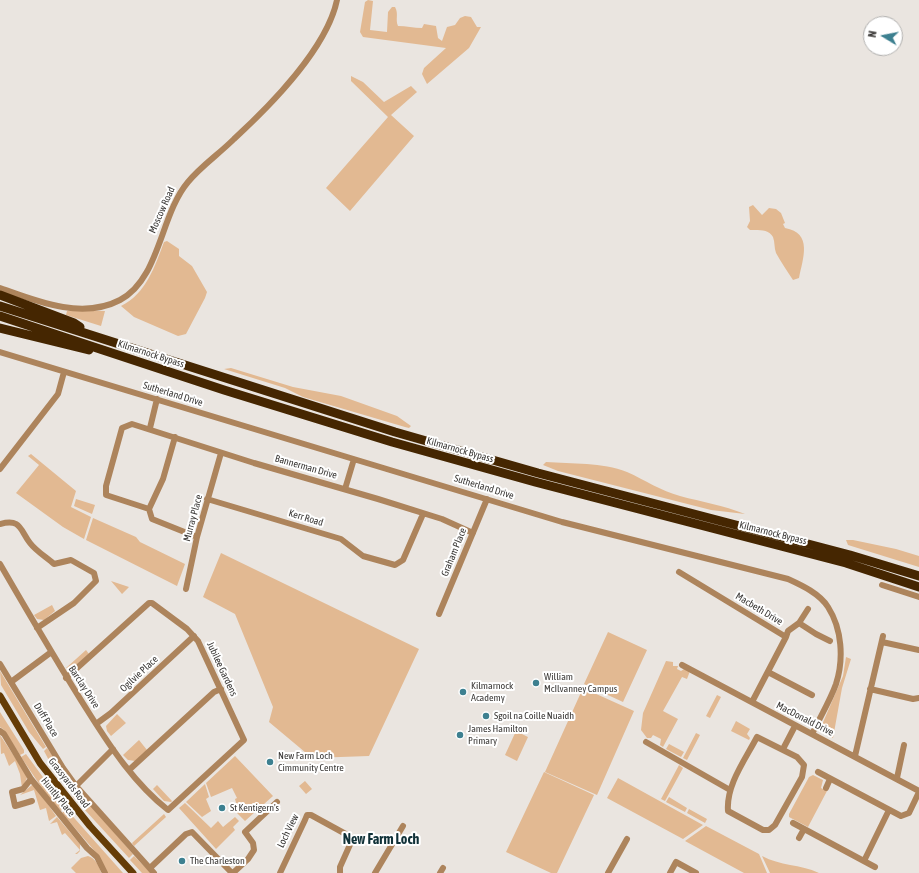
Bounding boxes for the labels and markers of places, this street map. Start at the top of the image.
place label: William McIlvanney Campus [544,671,617,694]
marker: William McIlvanney Campus [531,678,541,688]
place label: Kilmarnock Academy [471,680,513,704]
marker: Kilmarnock Academy [458,687,468,697]
place label: Sgoil na Coille Nuaidh [494,710,574,722]
marker: Sgoil na Coille Nuaidh [481,711,491,721]
place label: James Hamilton Primary [468,723,527,746]
marker: James Hamilton Primary [455,730,465,740]
place label: New Farm Loch Cimmunity Centre [278,750,344,774]
marker: New Farm Loch Cimmunity Centre [265,757,275,767]
place label: St Kentigern's [230,802,279,814]
marker: St Kentigern's [217,803,227,813]
place label: The Charleston [190,855,245,867]
marker: The Charleston [177,856,187,866]

